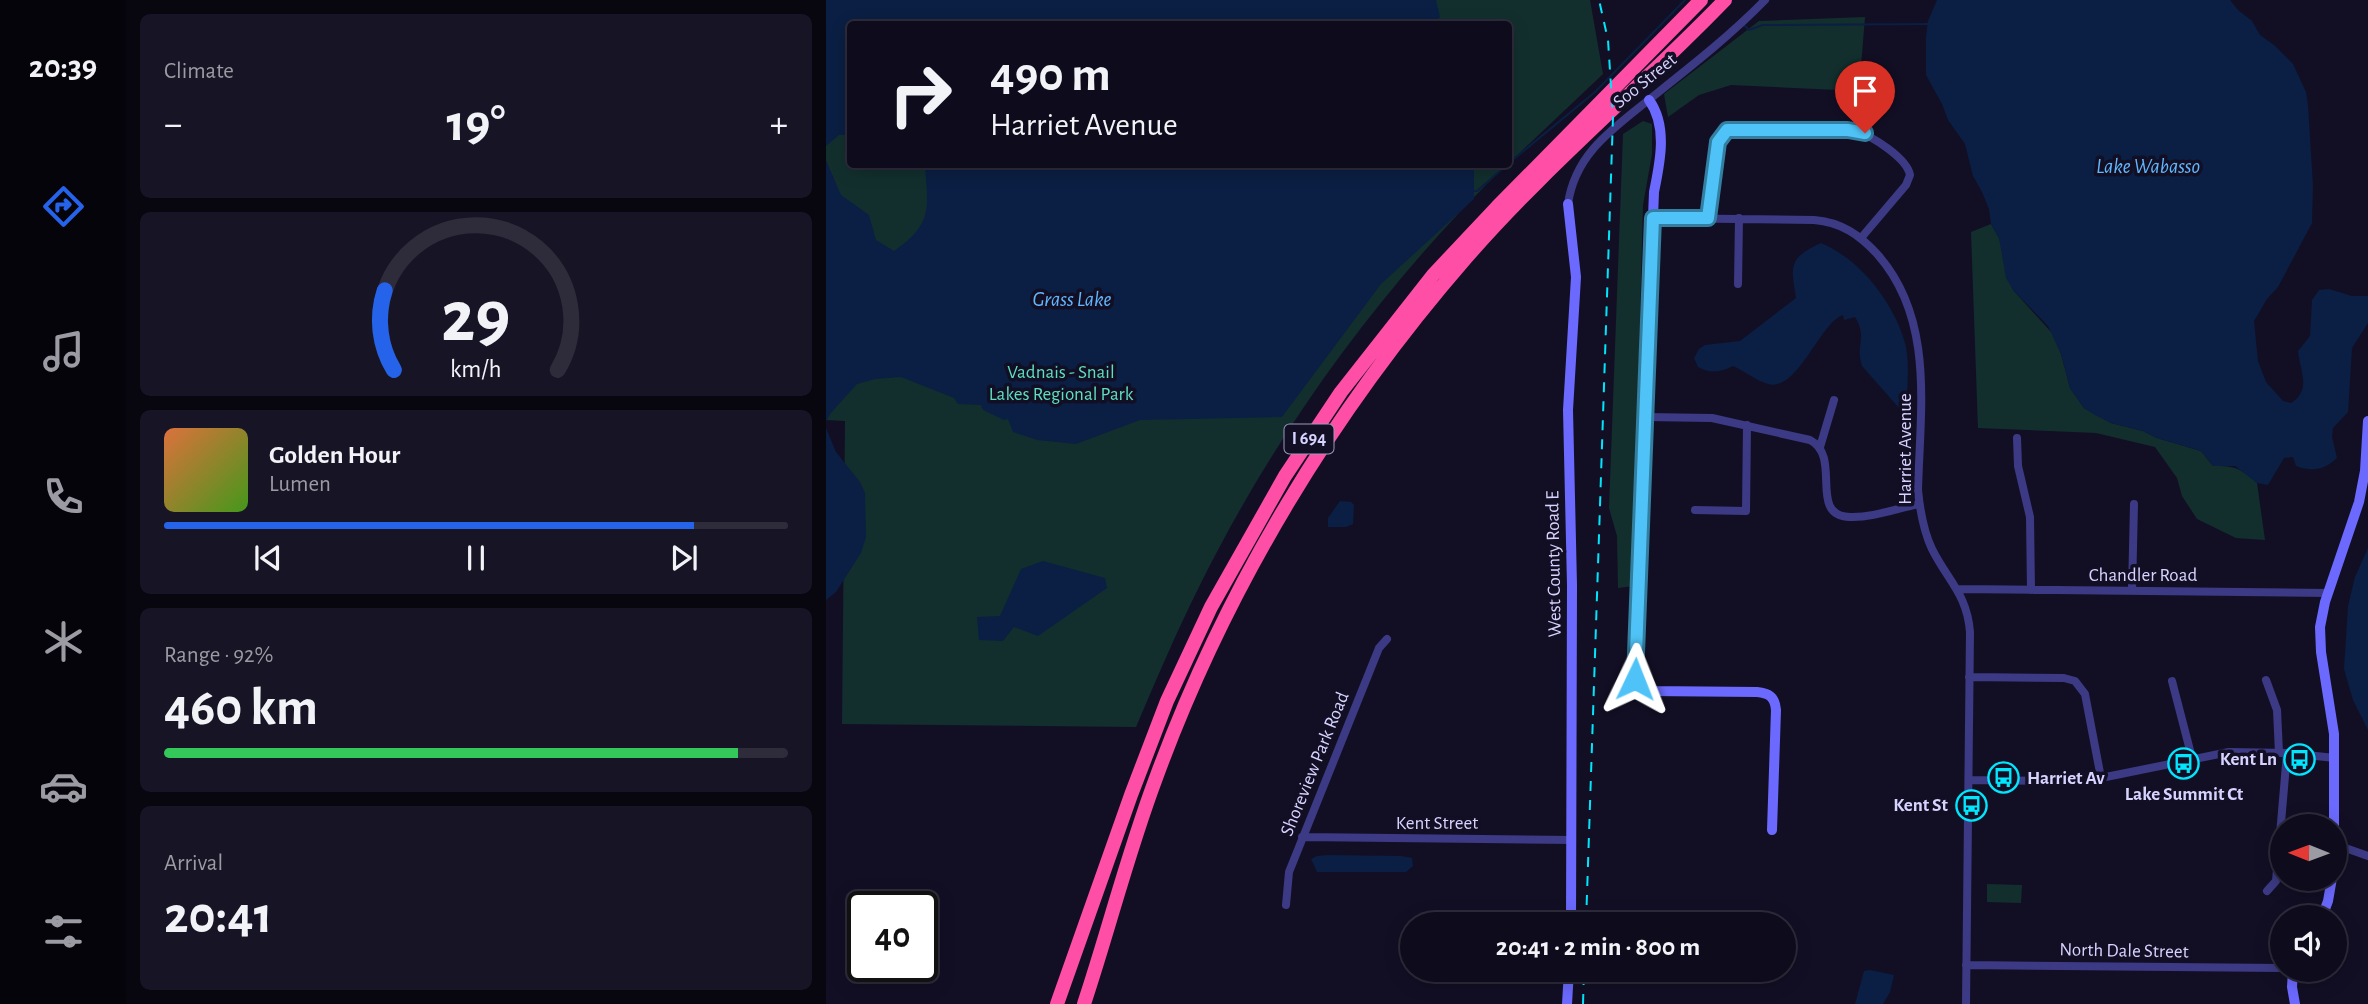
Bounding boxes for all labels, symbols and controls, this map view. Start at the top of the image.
icon: right [875,49,966,140]
street label: Soo Street [1610,50,1680,112]
text: 20:39 [29,51,97,83]
text: 490 m [990,51,1111,100]
text: Climate [164,60,234,83]
pin [1835,61,1895,133]
icon: arrive [1846,72,1884,110]
text: 19° [446,98,506,150]
text: − [164,106,182,144]
text: + [770,106,788,144]
text: Harriet Avenue [990,109,1178,141]
water label: Lake Wabasso [2096,156,2200,177]
icon: directions [39,182,88,231]
text: 29 [441,282,511,355]
water label: Grass Lake [1033,289,1112,310]
icon: music [39,327,88,376]
text: km/h [450,357,502,382]
park label: Vadnais - Snail Lakes Regional Park [989,363,1134,404]
street label: Harriet Avenue [1896,393,1915,505]
road number: I 694 [1284,424,1334,454]
text: Golden Hour [269,442,400,468]
icon: phone [39,472,88,521]
text: Lumen [269,473,331,496]
street label: West County Road E [1543,491,1565,637]
icon: previous [249,539,287,577]
icon: pause [457,539,495,577]
icon: next [665,539,703,577]
street label: Chandler Road [2089,566,2197,585]
icon: climate [39,617,88,666]
position arrow [1598,642,1672,716]
text: Range · 92% [164,644,273,667]
text: 460 km [164,682,318,734]
street label: Shoreview Park Road [1277,689,1353,839]
bus stop icon: Kent Ln [2283,742,2317,776]
bus stop icon: Lake Summit Ct [2167,746,2201,780]
place label: Kent Ln [2220,750,2277,769]
bus stop icon: Harriet Av [1987,761,2021,795]
icon: car [39,762,88,811]
place label: Harriet Av [2027,769,2105,788]
place label: Lake Summit Ct [2125,785,2244,804]
bus stop icon: Kent St [1954,788,1988,822]
place label: Kent St [1893,796,1949,815]
street label: Kent Street [1396,814,1478,833]
north arrow [2270,814,2347,891]
map controls [2270,814,2347,982]
text: Arrival [164,852,223,875]
text: 20:41 [164,890,272,942]
speed limit sign: 40 [847,891,938,982]
button: sound [2270,905,2347,982]
icon: filters [39,907,88,956]
text: 20:41 · 2 min · 800 m [1496,934,1700,960]
street label: North Dale Street [2059,940,2189,962]

